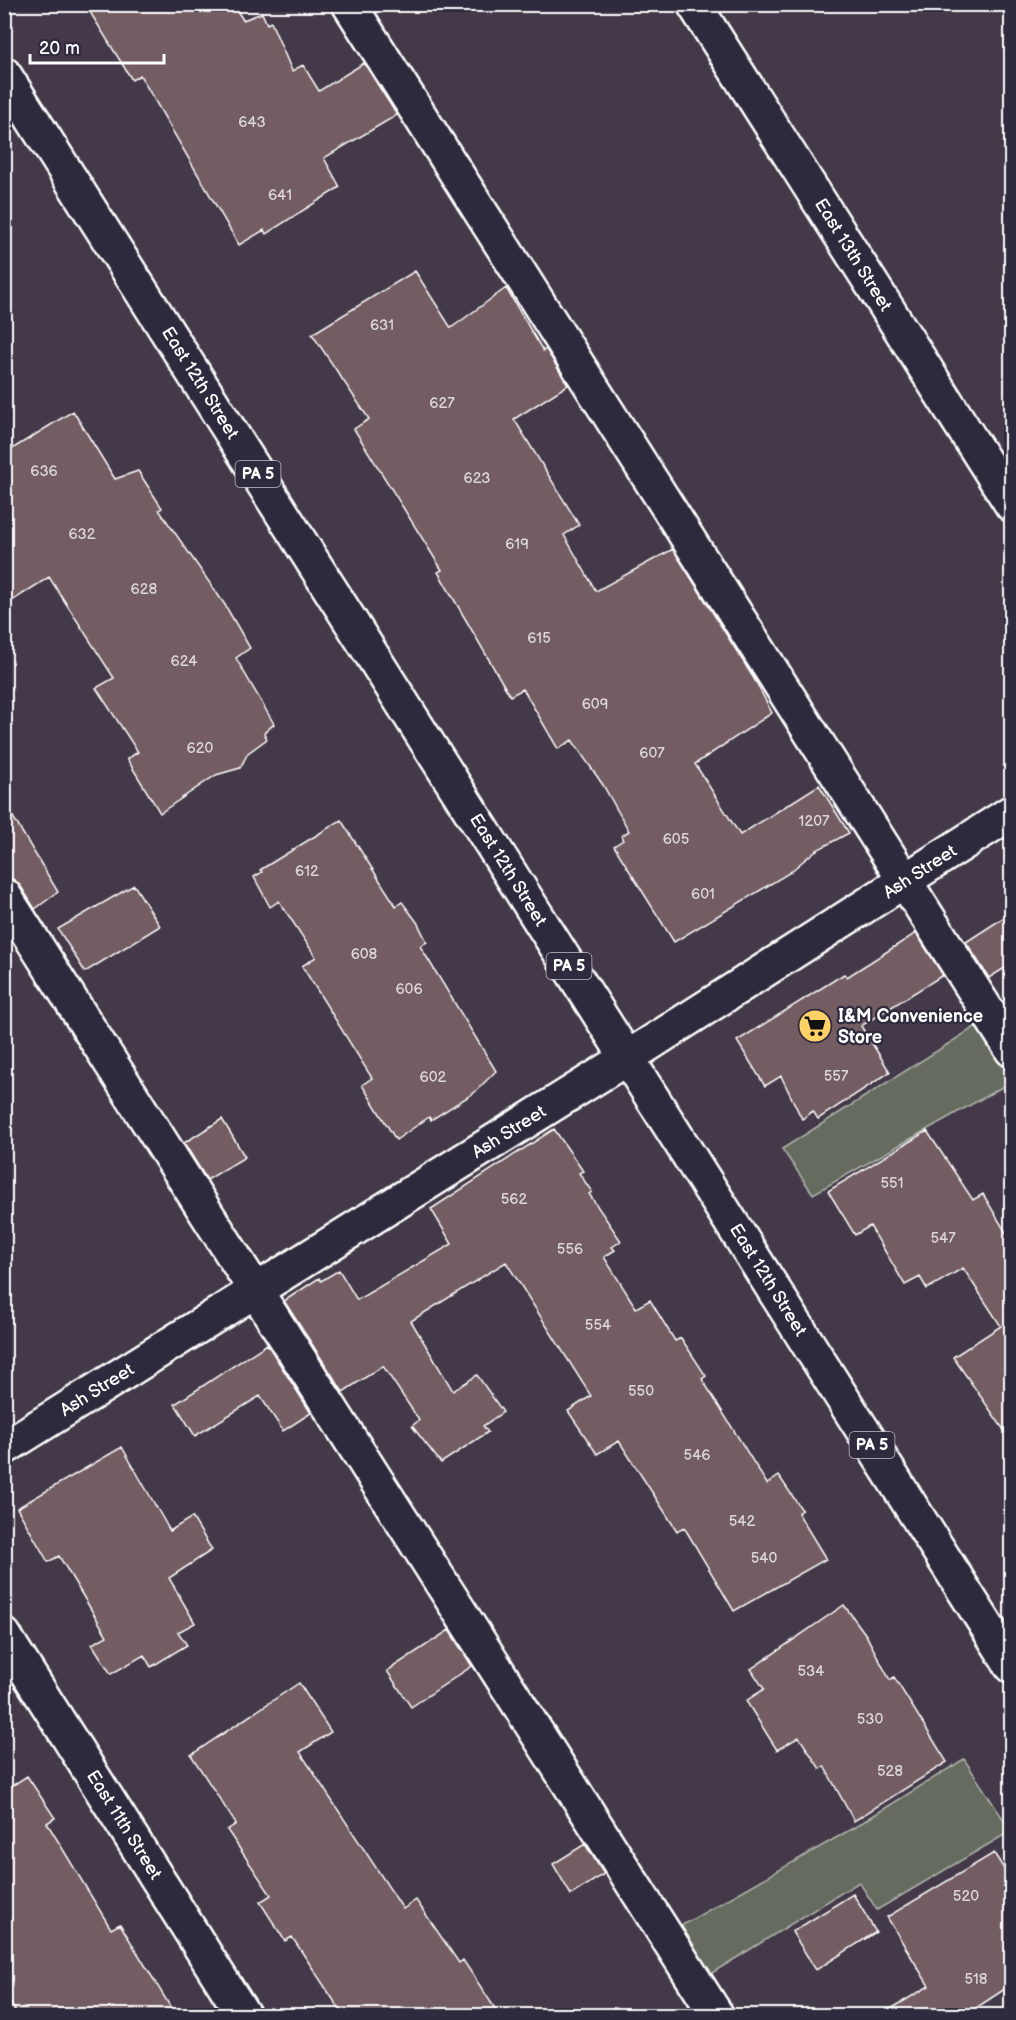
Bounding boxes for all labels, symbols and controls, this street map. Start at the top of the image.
scale bar [30,27,164,65]
text: 20 m [39,38,80,59]
house number: 643 [238,113,266,132]
house number: 641 [268,186,292,205]
street label: East 13th Street [810,195,896,316]
house number: 631 [370,316,394,335]
street label: East 12th Street [157,323,243,443]
house number: 627 [429,394,455,413]
road number: PA 5 [236,461,280,487]
house number: 636 [30,462,58,481]
house number: 623 [464,469,490,488]
house number: 632 [68,525,96,544]
house number: 619 [505,535,529,554]
house number: 628 [131,580,158,599]
house number: 615 [527,629,551,648]
house number: 624 [171,652,197,671]
house number: 609 [582,695,608,714]
house number: 620 [187,739,214,758]
house number: 607 [639,744,665,763]
street label: East 12th Street [465,810,551,930]
house number: 1207 [799,812,830,831]
house number: 605 [663,830,689,849]
street label: Ash Street [879,840,961,903]
house number: 612 [295,862,319,881]
house number: 601 [691,885,715,904]
house number: 608 [351,945,378,964]
road number: PA 5 [546,953,592,979]
house number: 606 [395,980,423,999]
place label: I&M Convenience Store [838,1006,983,1048]
supermarket icon: I&M Convenience Store [797,1008,833,1044]
house number: 557 [824,1067,849,1086]
house number: 602 [420,1068,447,1087]
street label: Ash Street [468,1101,550,1163]
house number: 551 [881,1174,904,1193]
house number: 562 [501,1190,527,1209]
street label: East 12th Street [725,1220,811,1340]
house number: 547 [930,1229,956,1248]
house number: 556 [557,1240,583,1259]
house number: 554 [585,1316,611,1335]
street label: Ash Street [56,1359,138,1421]
house number: 550 [628,1382,654,1401]
road number: PA 5 [850,1432,894,1458]
house number: 546 [684,1446,710,1465]
house number: 542 [729,1512,755,1531]
house number: 540 [751,1549,777,1568]
house number: 534 [798,1662,824,1681]
house number: 530 [857,1710,883,1729]
house number: 528 [877,1762,903,1781]
street label: East 11th Street [82,1767,166,1884]
house number: 520 [953,1887,979,1906]
house number: 518 [964,1970,988,1989]

